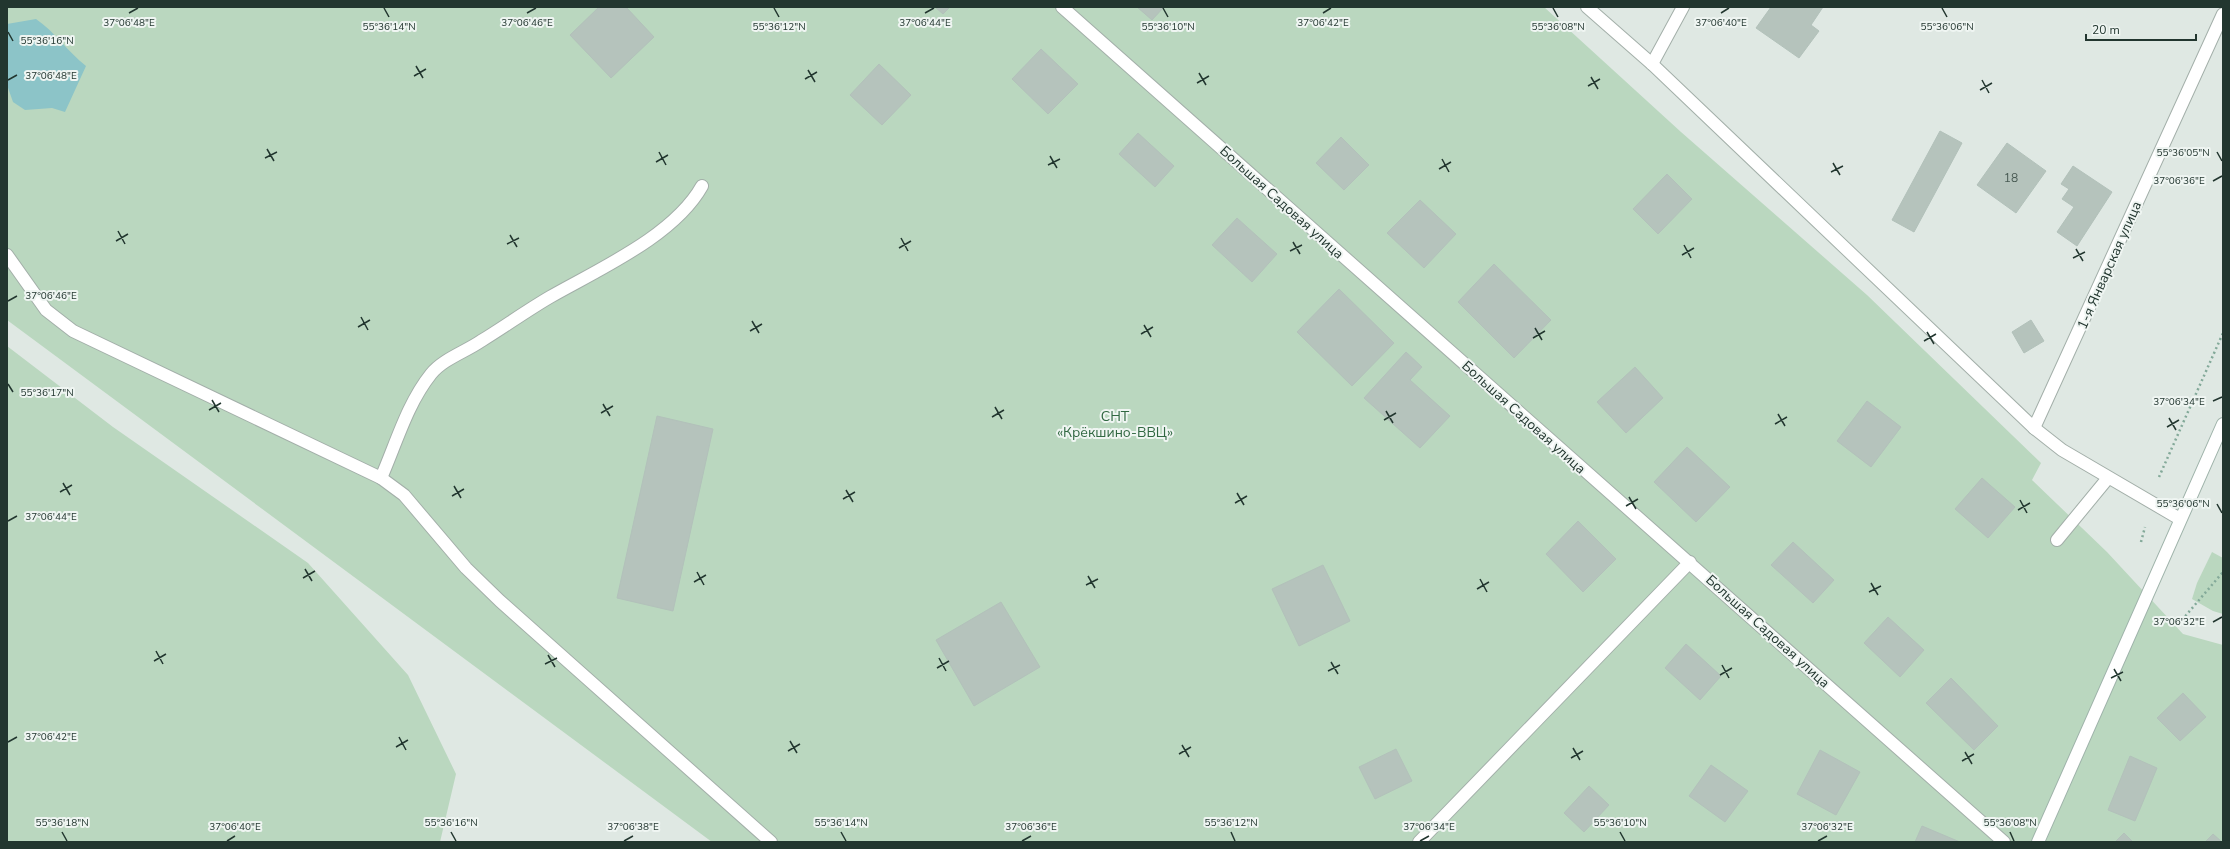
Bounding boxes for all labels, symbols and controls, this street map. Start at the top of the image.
text: 37°06'48"E [103,16,155,30]
text: 37°06'46"E [501,16,553,30]
text: 37°06'44"E [899,16,951,30]
text: 37°06'42"E [1297,16,1349,30]
text: 37°06'40"E [1695,16,1747,30]
scale bar [2086,16,2196,42]
text: 55°36'14"N [362,20,416,34]
text: 55°36'12"N [752,20,806,34]
text: 55°36'10"N [1141,20,1195,34]
text: 55°36'08"N [1531,20,1585,34]
text: 55°36'06"N [1920,20,1974,34]
text: 20 m [2092,22,2120,38]
text: 55°36'16"N [20,34,74,48]
text: 37°06'48"E [25,69,77,83]
street label: Большая Садовая улица [1216,141,1348,263]
text: 55°36'05"N [2156,146,2210,160]
house number: 18 [2004,170,2018,186]
text: 37°06'36"E [2153,174,2205,188]
street label: 1-я Январская улица [2073,198,2146,332]
text: 37°06'46"E [25,289,77,303]
street label: Большая Садовая улица [1458,356,1590,478]
text: 55°36'17"N [20,386,74,400]
text: 37°06'34"E [2153,395,2205,409]
park label: СНТ «Крёкшино-ВВЦ» [1057,407,1173,442]
text: 55°36'06"N [2156,497,2210,511]
text: 37°06'44"E [25,510,77,524]
street label: Большая Садовая улица [1702,570,1834,692]
text: 37°06'32"E [2153,615,2205,629]
text: 37°06'42"E [25,730,77,744]
text: 55°36'18"N [35,816,89,830]
text: 55°36'16"N [424,816,478,830]
text: 55°36'14"N [814,816,868,830]
text: 55°36'12"N [1204,816,1258,830]
text: 55°36'10"N [1593,816,1647,830]
text: 55°36'08"N [1983,816,2037,830]
text: 37°06'40"E [209,820,261,834]
text: 37°06'38"E [607,820,659,834]
text: 37°06'36"E [1005,820,1057,834]
text: 37°06'34"E [1403,820,1455,834]
text: 37°06'32"E [1801,820,1853,834]

